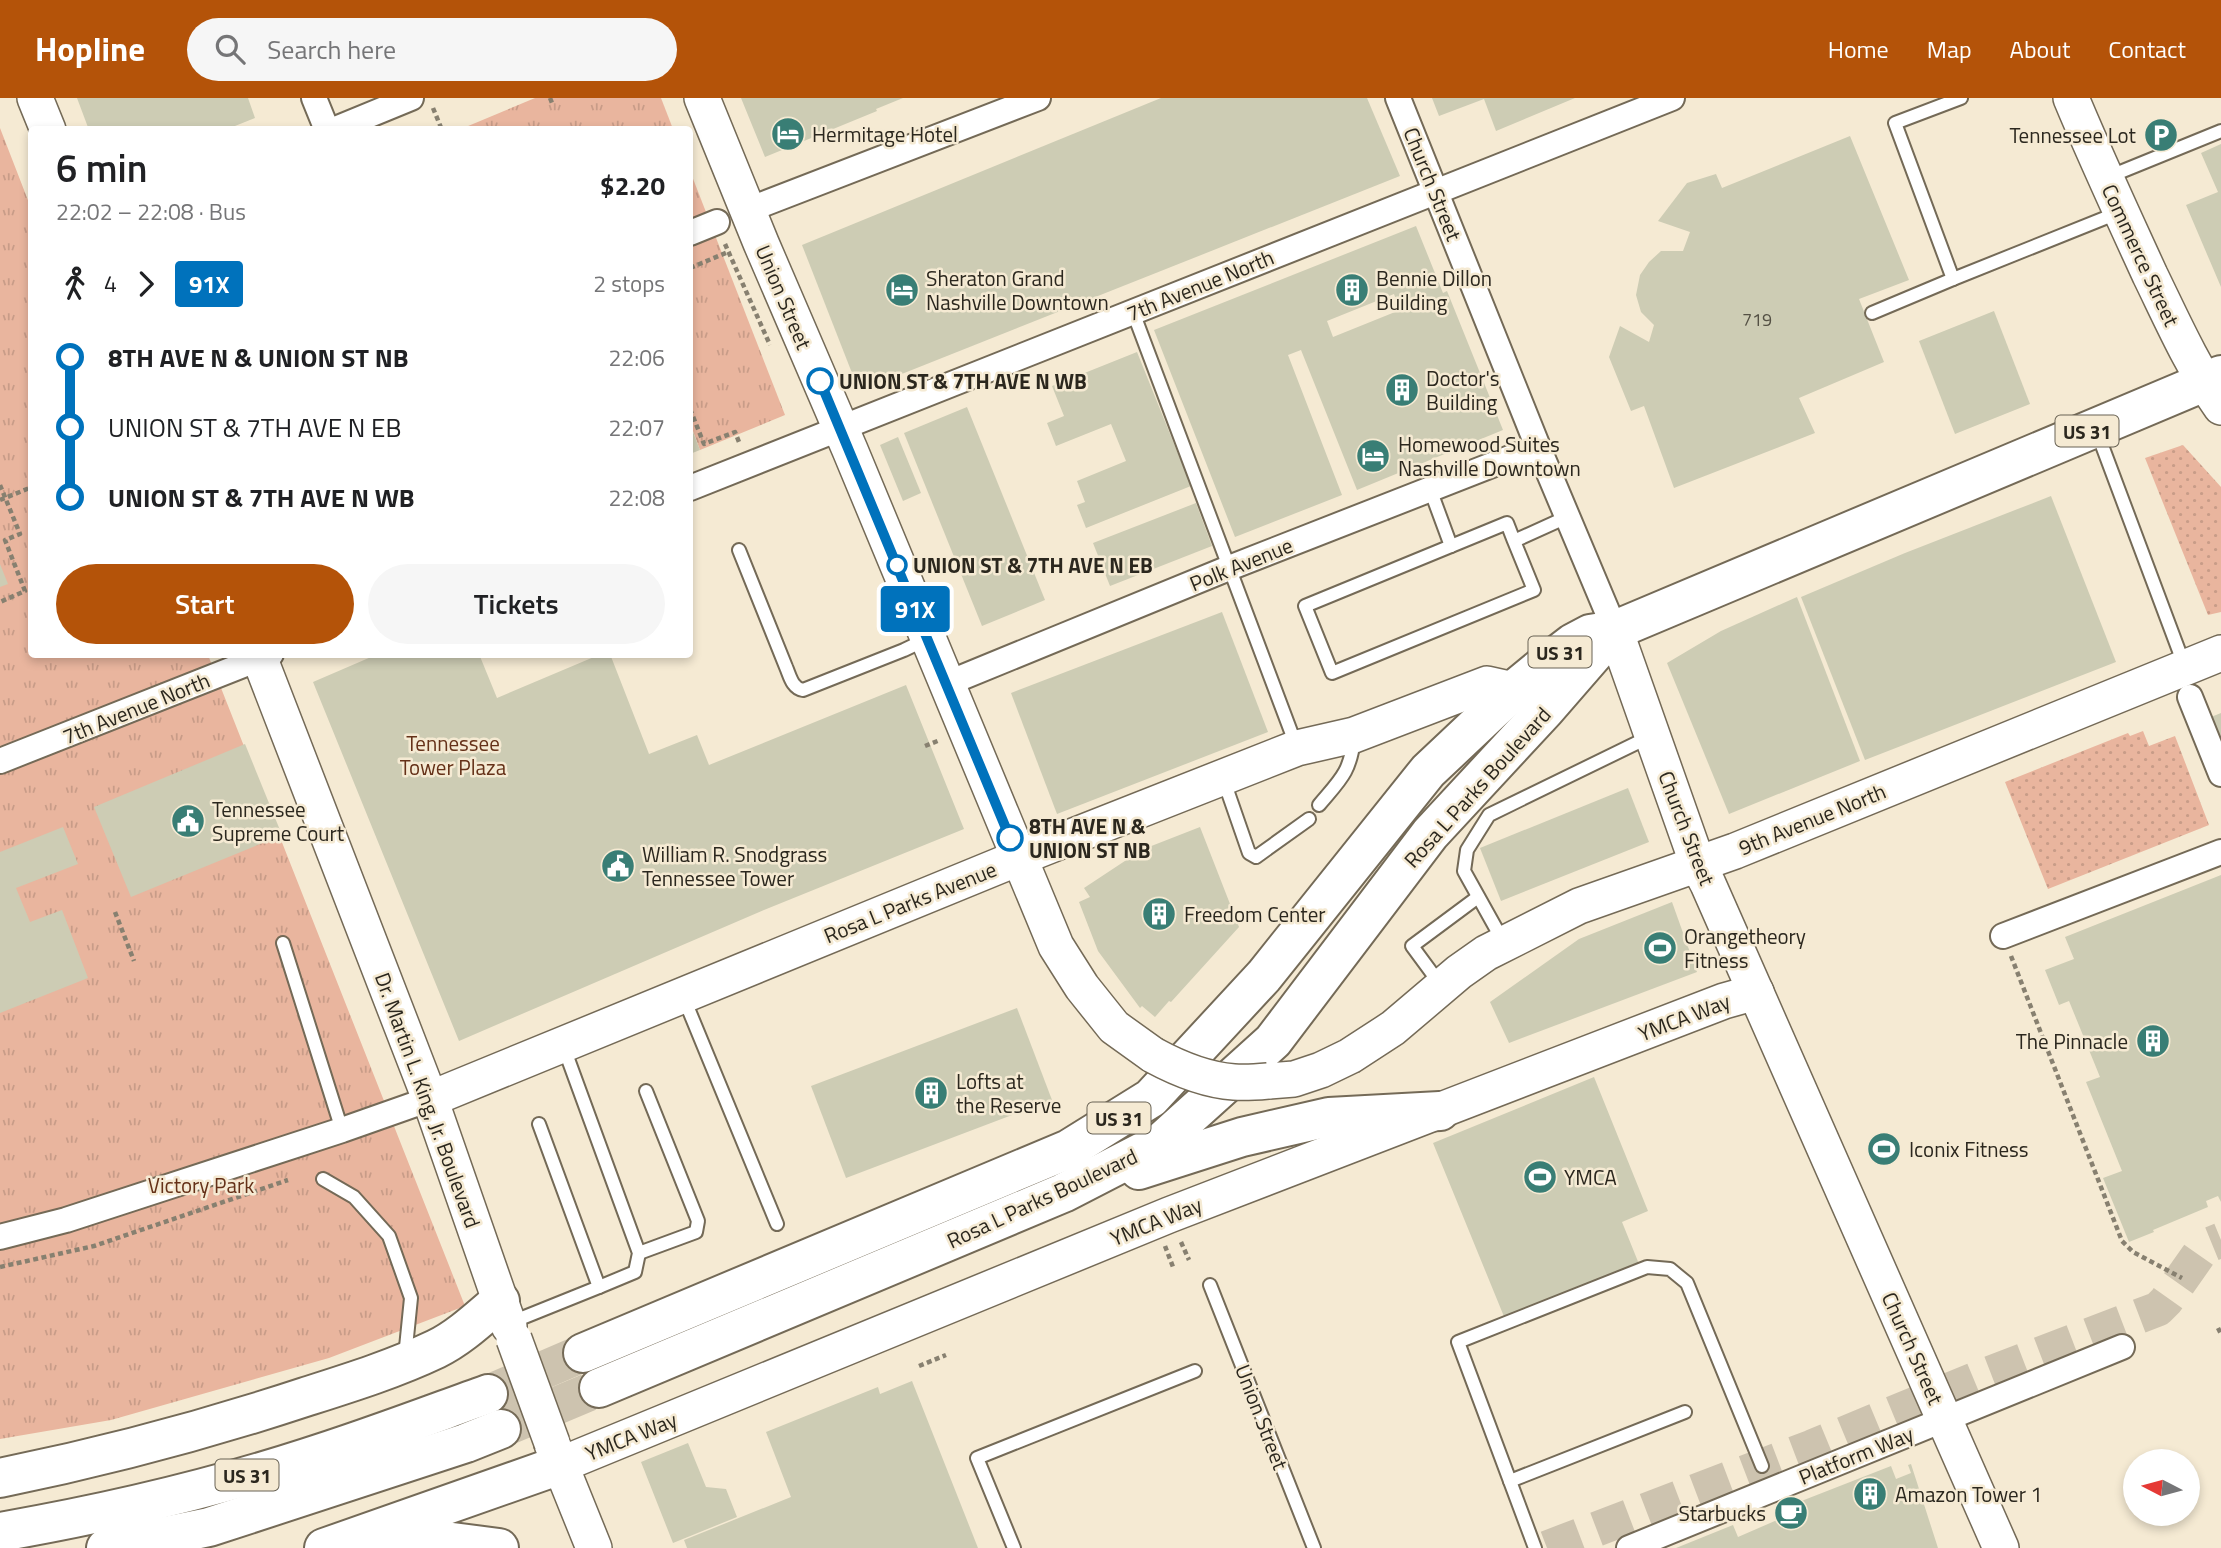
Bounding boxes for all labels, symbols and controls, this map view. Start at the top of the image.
search box [187,18,677,81]
text: Hopline [35,24,145,74]
icon: search [211,30,249,68]
text: Search here [267,30,396,69]
text: Home [1828,31,1889,67]
text: Map [1927,31,1972,67]
text: About [2010,31,2070,67]
text: Contact [2108,31,2186,67]
hotel icon: Hermitage Hotel [769,115,807,153]
parking icon: Tennessee Lot [2142,116,2180,154]
place label: Hermitage Hotel [812,118,958,150]
place label: Tennessee Lot [2009,119,2137,151]
street label: Church Street [1396,122,1471,246]
text: 6 min [56,139,147,197]
text: $2.20 [600,166,665,205]
street label: Commerce Street [2094,179,2188,332]
text: 22:02 – 22:08 · Bus [56,194,246,229]
street label: Union Street [748,240,821,355]
street label: 7th Avenue North [1121,241,1279,329]
place label: Sheraton Grand Nashville Downtown [926,262,1109,318]
place label: Bennie Dillon Building [1376,262,1492,318]
icon: walk [56,265,94,303]
icon: forward [127,265,165,303]
text: 4 [104,266,117,301]
text: 91X [189,266,229,302]
text: 2 stops [593,266,665,301]
hotel icon: Sheraton Grand Nashville Downtown [883,271,921,309]
building icon: Bennie Dillon Building [1333,271,1371,309]
house number: 719 [1742,306,1772,333]
text: 8TH AVE N & UNION ST NB [108,338,409,377]
text: 22:06 [608,340,665,375]
place label: Doctor's Building [1426,362,1500,418]
place label: UNION ST & 7TH AVE N WB [839,365,1087,397]
marker: UNION ST & 7TH AVE N WB [807,368,833,394]
building icon: Doctor's Building [1383,371,1421,409]
text: UNION ST & 7TH AVE N EB [108,408,401,447]
text: 22:07 [608,410,665,445]
road number: US 31 [2056,416,2118,446]
place label: Homewood Suites Nashville Downtown [1398,428,1581,484]
hotel icon: Homewood Suites Nashville Downtown [1354,437,1392,475]
text: UNION ST & 7TH AVE N WB [108,478,415,517]
text: 22:08 [608,480,665,515]
street label: Polk Avenue [1185,529,1297,599]
place label: UNION ST & 7TH AVE N EB [913,549,1153,581]
marker: UNION ST & 7TH AVE N EB [887,555,907,575]
button: Start [56,564,354,644]
button: Tickets [368,564,665,644]
line badge: 91X [875,586,955,632]
text: 91X [895,591,935,627]
road number: US 31 [1528,636,1592,667]
street label: 7th Avenue North [57,664,215,752]
street label: Rosa L Parks Boulevard [1396,699,1558,875]
park label: Tennessee Tower Plaza [400,727,507,783]
street label: Church Street [1651,766,1724,890]
street label: 9th Avenue North [1733,775,1891,863]
place label: Tennessee Supreme Court [212,793,345,849]
public building icon: Tennessee Supreme Court [169,802,207,840]
place label: 8TH AVE N & UNION ST NB [1029,810,1151,866]
marker: 8TH AVE N & UNION ST NB [997,825,1023,851]
place label: William R. Snodgrass Tennessee Tower [642,838,827,894]
public building icon: William R. Snodgrass Tennessee Tower [599,847,637,885]
street label: Rosa L Parks Avenue [819,853,1001,951]
building icon: Freedom Center [1140,895,1178,933]
place label: Freedom Center [1184,898,1326,930]
place label: Orangetheory Fitness [1684,920,1806,976]
sports icon: Orangetheory Fitness [1641,929,1679,967]
street label: Dr. Martin L. King, Jr. Boulevard [367,968,489,1232]
street label: YMCA Way [1633,985,1735,1049]
building icon: The Pinnacle [2134,1022,2172,1060]
place label: The Pinnacle [2016,1025,2128,1057]
place label: Lofts at the Reserve [956,1065,1061,1121]
building icon: Lofts at the Reserve [912,1074,950,1112]
road number: US 31 [1088,1102,1150,1134]
sports icon: Iconix Fitness [1865,1130,1903,1168]
place label: Iconix Fitness [1909,1133,2029,1165]
street label: Rosa L Parks Boulevard [941,1140,1143,1256]
sports icon: YMCA [1521,1158,1559,1196]
place label: YMCA [1564,1161,1617,1193]
park label: Victory Park [148,1169,254,1201]
street label: YMCA Way [1105,1188,1207,1254]
street label: Church Street [1874,1287,1952,1410]
street label: Union Street [1227,1360,1297,1475]
street label: YMCA Way [580,1403,682,1469]
street label: Platform Way [1794,1417,1918,1493]
north arrow [2123,1449,2200,1526]
map controls [2123,1449,2200,1526]
road number: US 31 [216,1460,278,1490]
building icon: Amazon Tower 1 [1851,1475,1889,1513]
place label: Amazon Tower 1 [1895,1478,2042,1510]
cafe icon: Starbucks [1772,1494,1810,1532]
place label: Starbucks [1678,1497,1766,1529]

